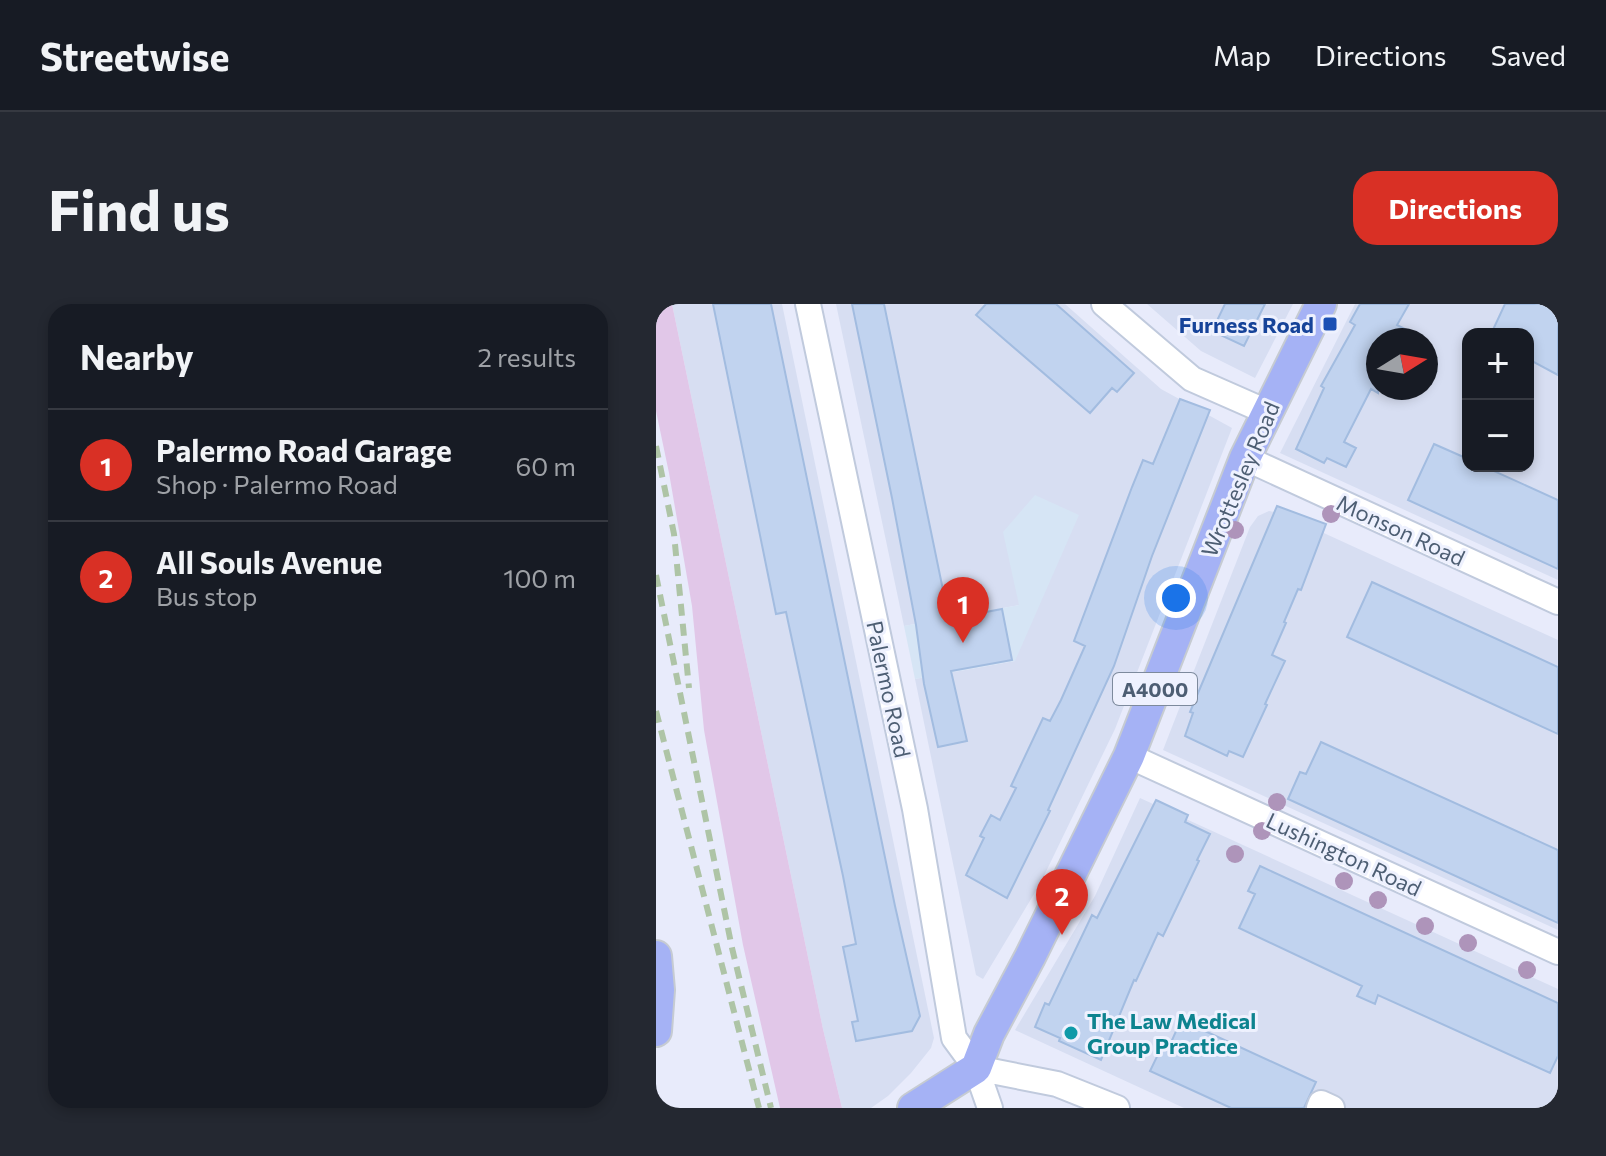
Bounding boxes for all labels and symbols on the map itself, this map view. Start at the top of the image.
place label: Furness Road [1179,311,1314,338]
marker: Furness Road [1321,315,1339,333]
north arrow [1366,328,1438,400]
street label: Wrottesley Road [1195,397,1285,561]
street label: Monson Road [1333,489,1469,571]
pin: 1 [937,577,989,643]
your location [1156,578,1196,618]
street label: Palermo Road [861,618,917,760]
road number: A4000 [1113,673,1197,705]
street label: Lushington Road [1262,806,1426,902]
pin: 2 [1036,869,1088,935]
place label: The Law Medical Group Practice [1087,1007,1256,1059]
marker: The Law Medical Group Practice [1062,1024,1080,1042]

